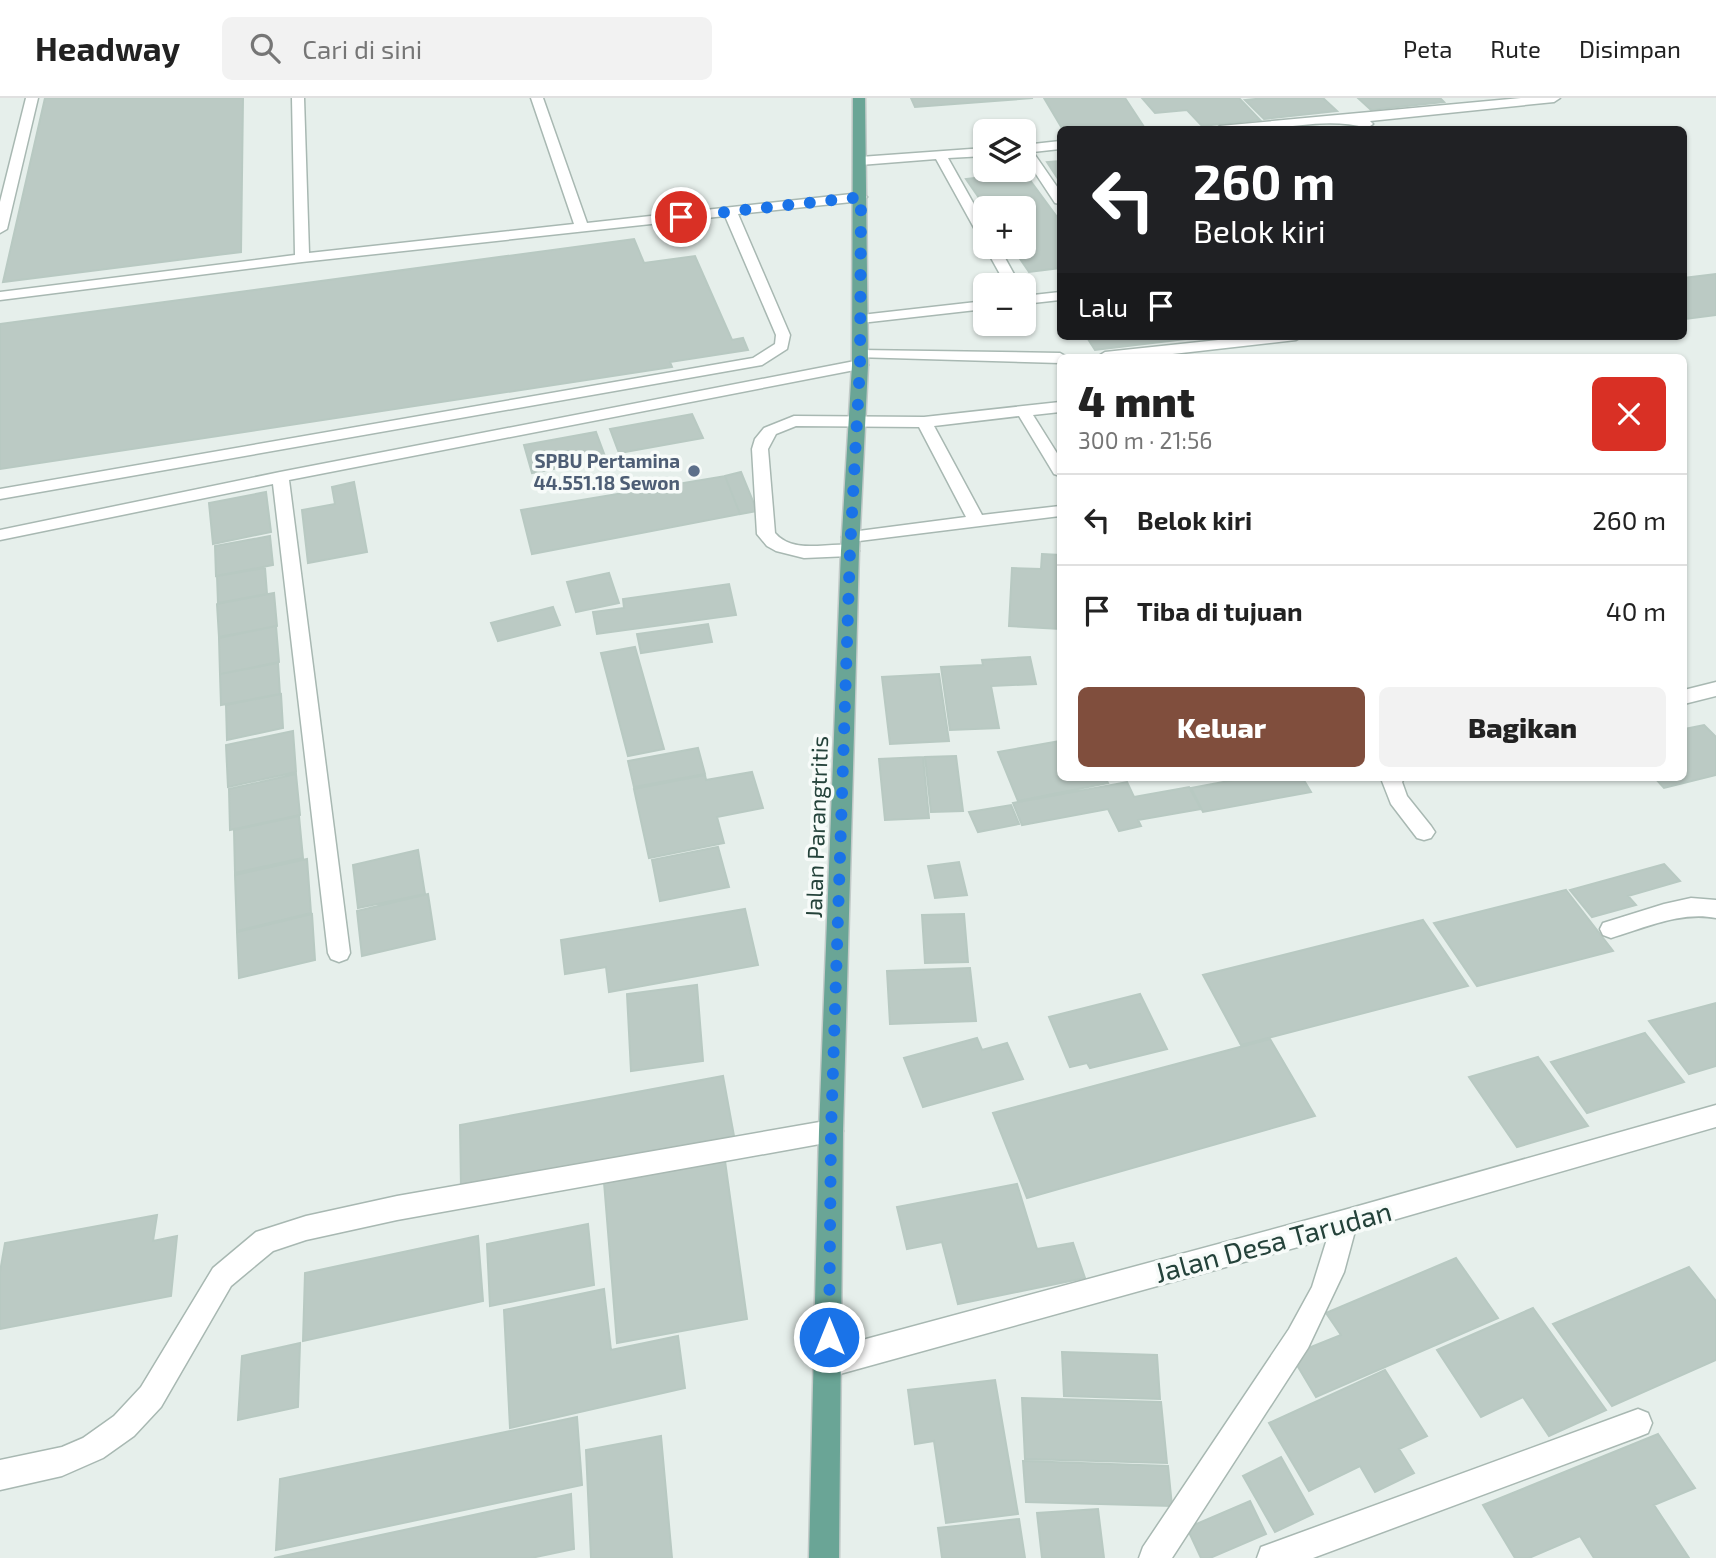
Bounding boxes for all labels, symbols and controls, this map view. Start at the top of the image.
search box [222,17,712,80]
text: Headway [35,28,180,68]
icon: search [246,29,284,67]
text: Cari di sini [302,33,422,64]
text: Peta [1403,34,1452,63]
text: Rute [1490,34,1541,63]
text: Disimpan [1579,34,1681,63]
map controls [973,119,1036,336]
button: layers [973,119,1036,182]
text: 260 m [1193,151,1335,210]
icon: left [1078,154,1169,245]
pin [651,187,711,247]
button: + [973,196,1036,259]
icon: arrive [662,198,700,236]
text: Belok kiri [1193,211,1326,249]
button: − [973,273,1036,336]
icon: arrive [1142,287,1180,325]
text: Lalu [1078,291,1128,322]
text: 4 mnt [1078,375,1195,425]
button: close [1592,377,1666,451]
text: 300 m · 21:56 [1078,426,1212,454]
place label: SPBU Pertamina 44.551.18 Sewon [534,449,680,494]
marker: SPBU Pertamina 44.551.18 Sewon [686,463,702,479]
icon: left [1078,501,1116,539]
text: Belok kiri [1137,504,1252,535]
text: 260 m [1592,504,1666,535]
icon: arrive [1078,592,1116,630]
text: Tiba di tujuan [1137,595,1303,626]
text: 40 m [1606,595,1666,626]
button: Keluar [1078,687,1365,767]
button: Bagikan [1379,687,1666,767]
street label: Jalan Parangtritis [799,735,833,919]
street label: Jalan Desa Tarudan [1151,1193,1395,1289]
position arrow [792,1300,866,1374]

